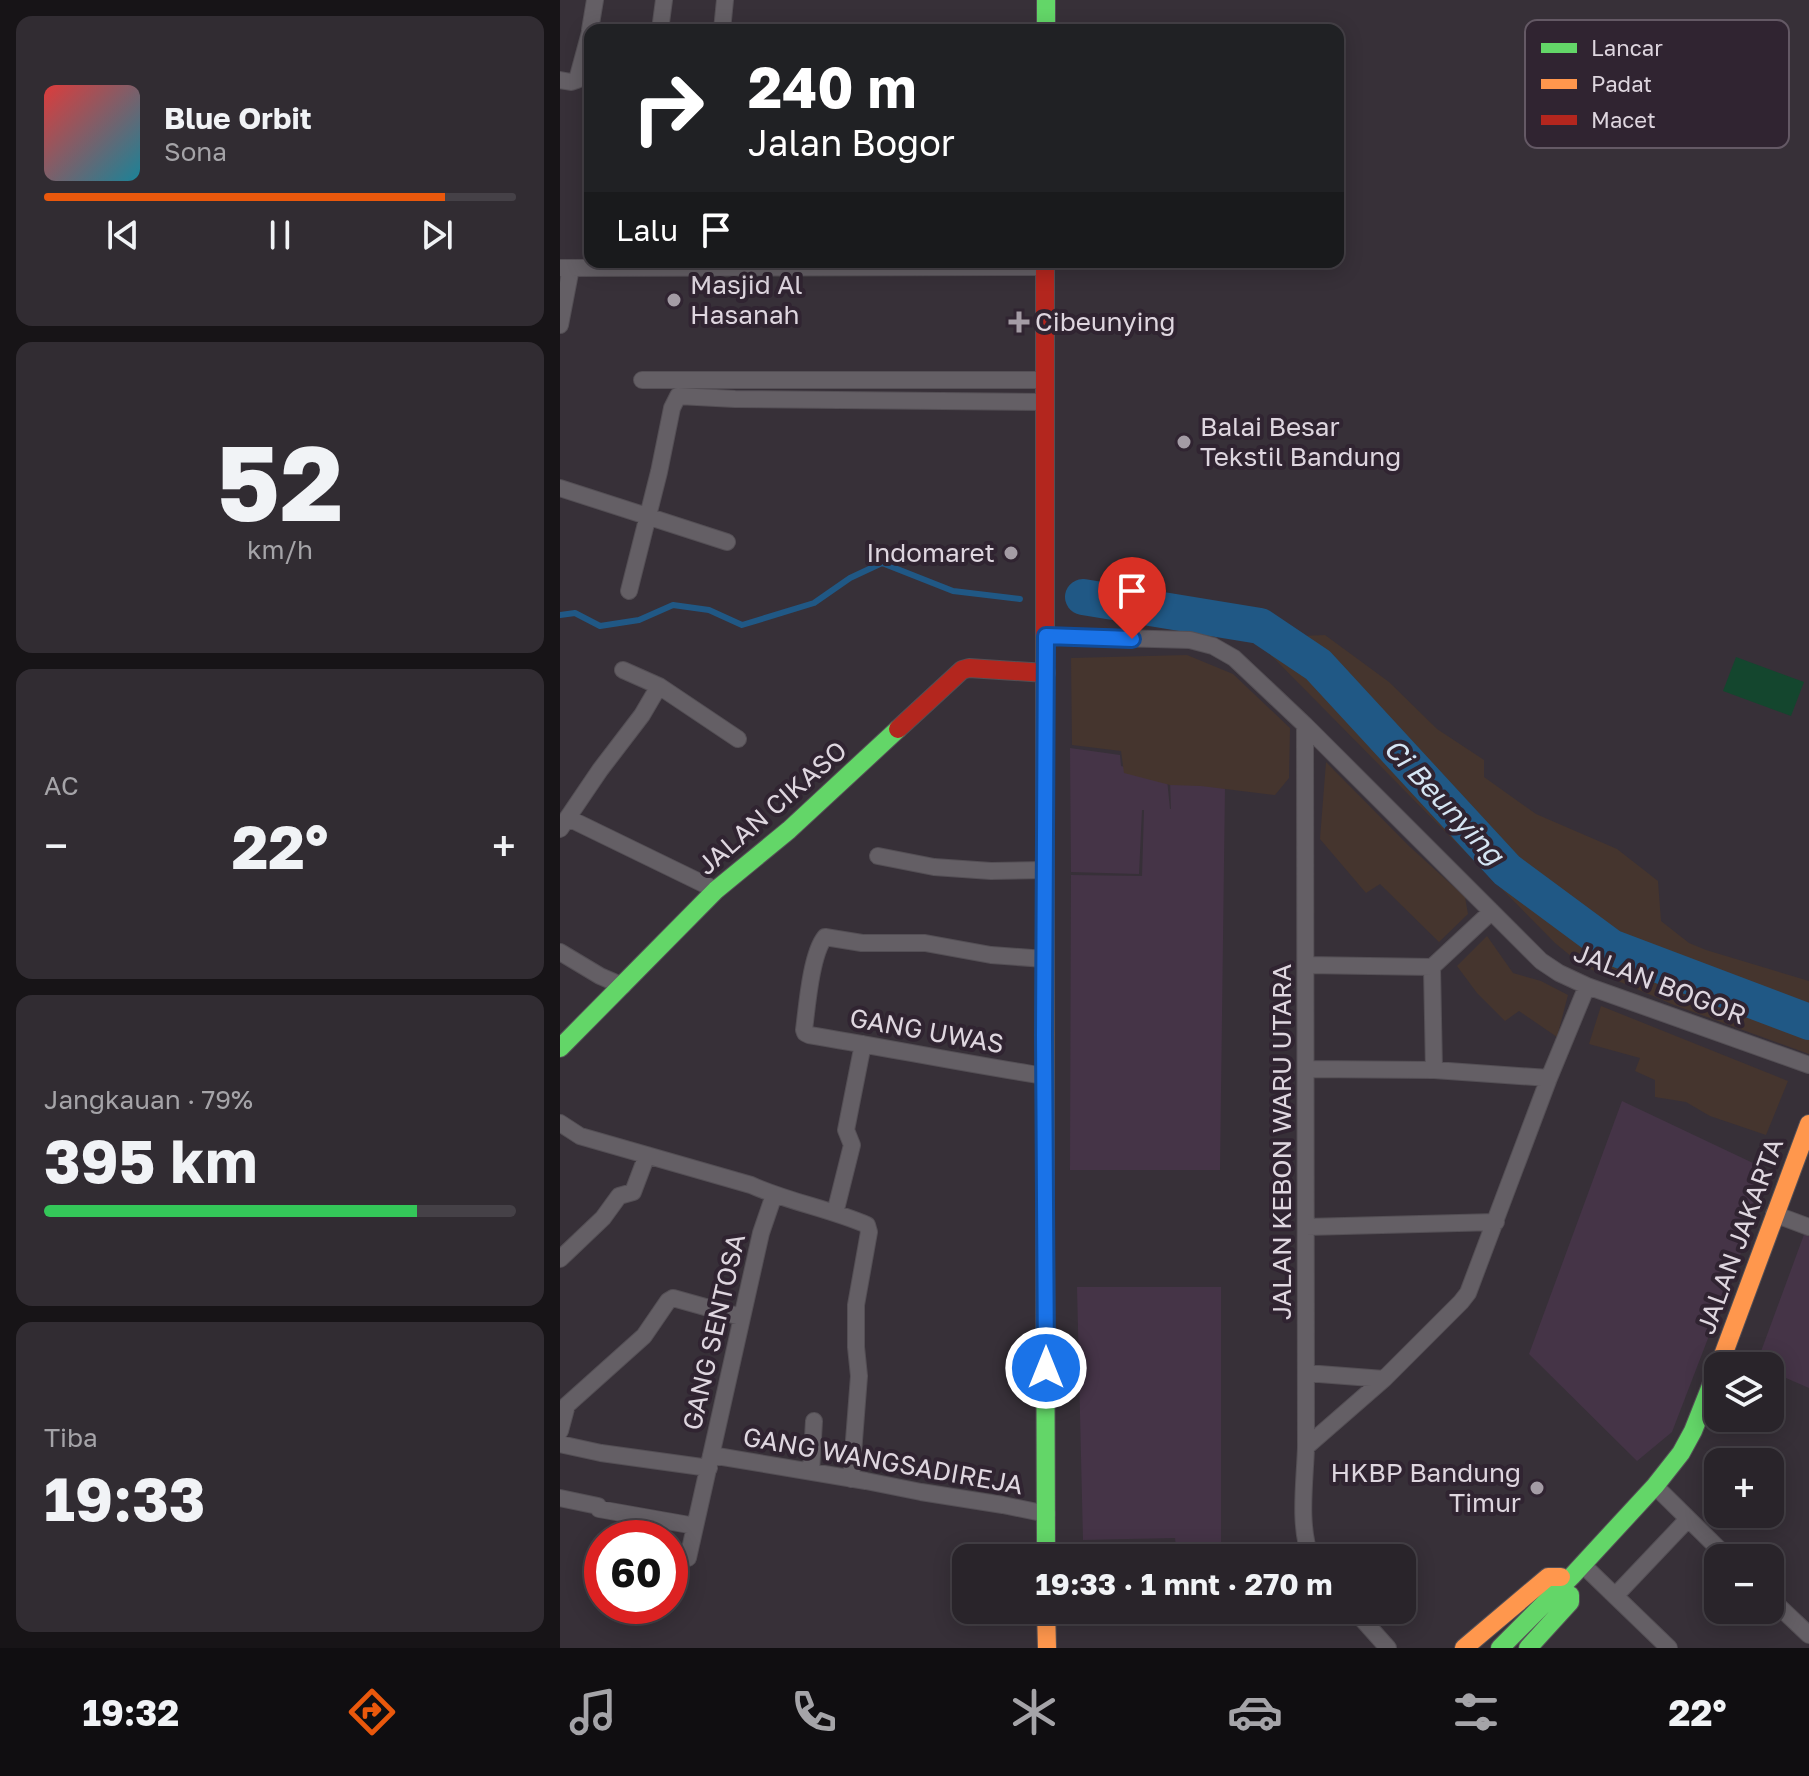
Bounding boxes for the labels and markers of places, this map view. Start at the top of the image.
place label: Masjid Al Hasanah [690,269,802,330]
marker: Masjid Al Hasanah [665,291,683,309]
place label: Cibeunying [1035,306,1175,337]
marker: Cibeunying [1010,313,1028,331]
place label: Balai Besar Tekstil Bandung [1200,411,1401,472]
marker: Balai Besar Tekstil Bandung [1175,433,1193,451]
place label: Indomaret [866,537,995,568]
marker: Indomaret [1002,544,1020,562]
pin [1098,557,1166,639]
place label: HKBP Bandung Timur [1331,1457,1521,1518]
marker: HKBP Bandung Timur [1528,1479,1546,1497]

